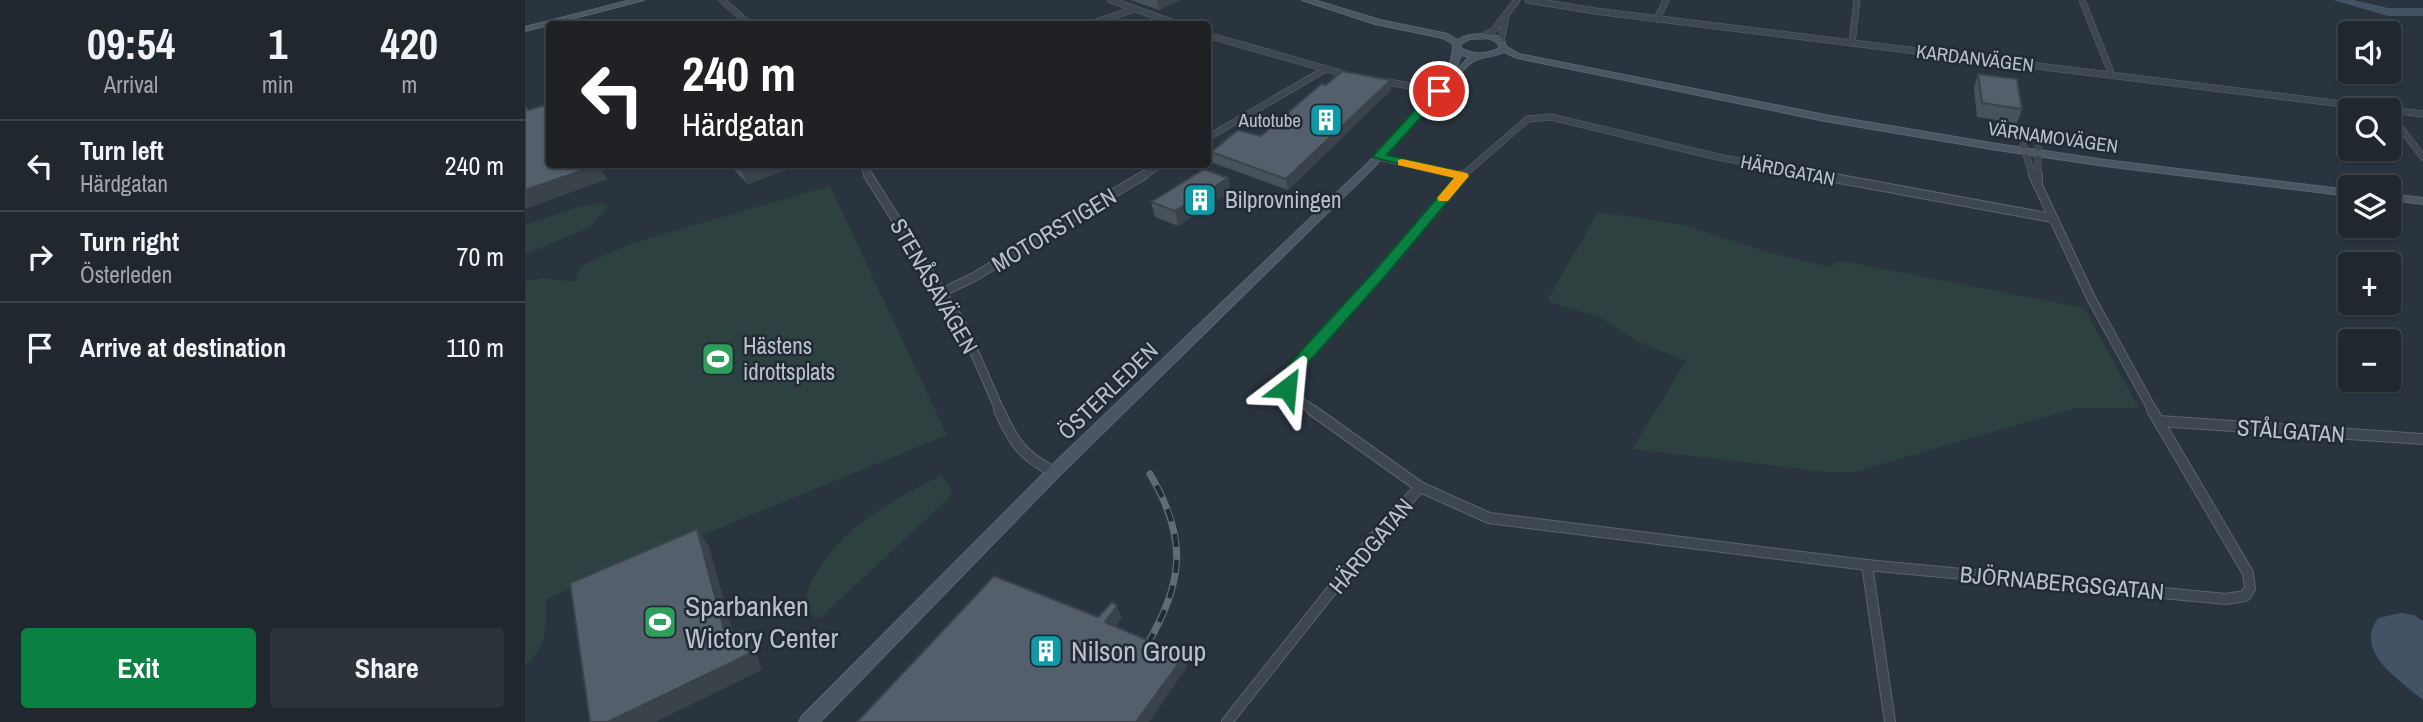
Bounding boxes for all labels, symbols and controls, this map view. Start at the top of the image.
text: 09:54 [87,16,175,72]
text: 1 [268,16,287,72]
text: 420 [381,16,438,72]
map controls [2338,21,2401,392]
button: sound [2338,21,2401,84]
street label: KARDANVÄGEN [1915,38,2035,78]
text: 240 m [682,40,796,106]
icon: left [567,49,658,140]
pin [1409,61,1469,121]
text: Arrival [104,69,158,100]
text: min [262,69,294,100]
text: m [401,69,417,100]
icon: arrive [1420,72,1458,110]
button: search [2338,98,2401,161]
building icon: Autotube [1307,101,1345,139]
text: Härdgatan [682,103,805,146]
place label: Autotube [1238,107,1301,133]
street label: VÄRNAMOVÄGEN [1986,115,2120,159]
text: Turn left [80,133,164,168]
icon: left [21,147,59,185]
text: 240 m [445,148,504,183]
street label: HÄRDGATAN [1739,148,1837,192]
text: Härdgatan [80,168,168,199]
button: layers [2338,175,2401,238]
street label: MOTORSTIGEN [986,180,1122,279]
building icon: Bilprovningen [1181,181,1219,219]
place label: Bilprovningen [1225,184,1341,215]
street label: STENÅSAVÄGEN [883,212,986,359]
text: Turn right [80,224,179,259]
icon: right [21,238,59,276]
text: 70 m [457,239,504,274]
button: + [2338,252,2401,315]
text: Österleden [80,259,172,290]
icon: arrive [21,329,59,367]
button: − [2338,329,2401,392]
text: Arrive at destination [80,330,286,365]
text: 110 m [446,330,504,365]
place label: Hästens idrottsplats [743,330,835,387]
street label: ÖSTERLEDEN [1051,335,1164,446]
sports icon: Hästens idrottsplats [699,340,737,378]
position arrow [1250,351,1324,425]
street label: STÅLGATAN [2236,411,2346,450]
street label: HÄRDGATAN [1322,491,1420,600]
street label: BJÖRNABERGSGATAN [1959,558,2165,607]
place label: Sparbanken Wictory Center [685,587,838,657]
sports icon: Sparbanken Wictory Center [641,603,679,641]
button: Exit [21,628,256,708]
button: Share [270,628,504,708]
building icon: Nilson Group [1027,632,1065,670]
place label: Nilson Group [1071,632,1206,670]

